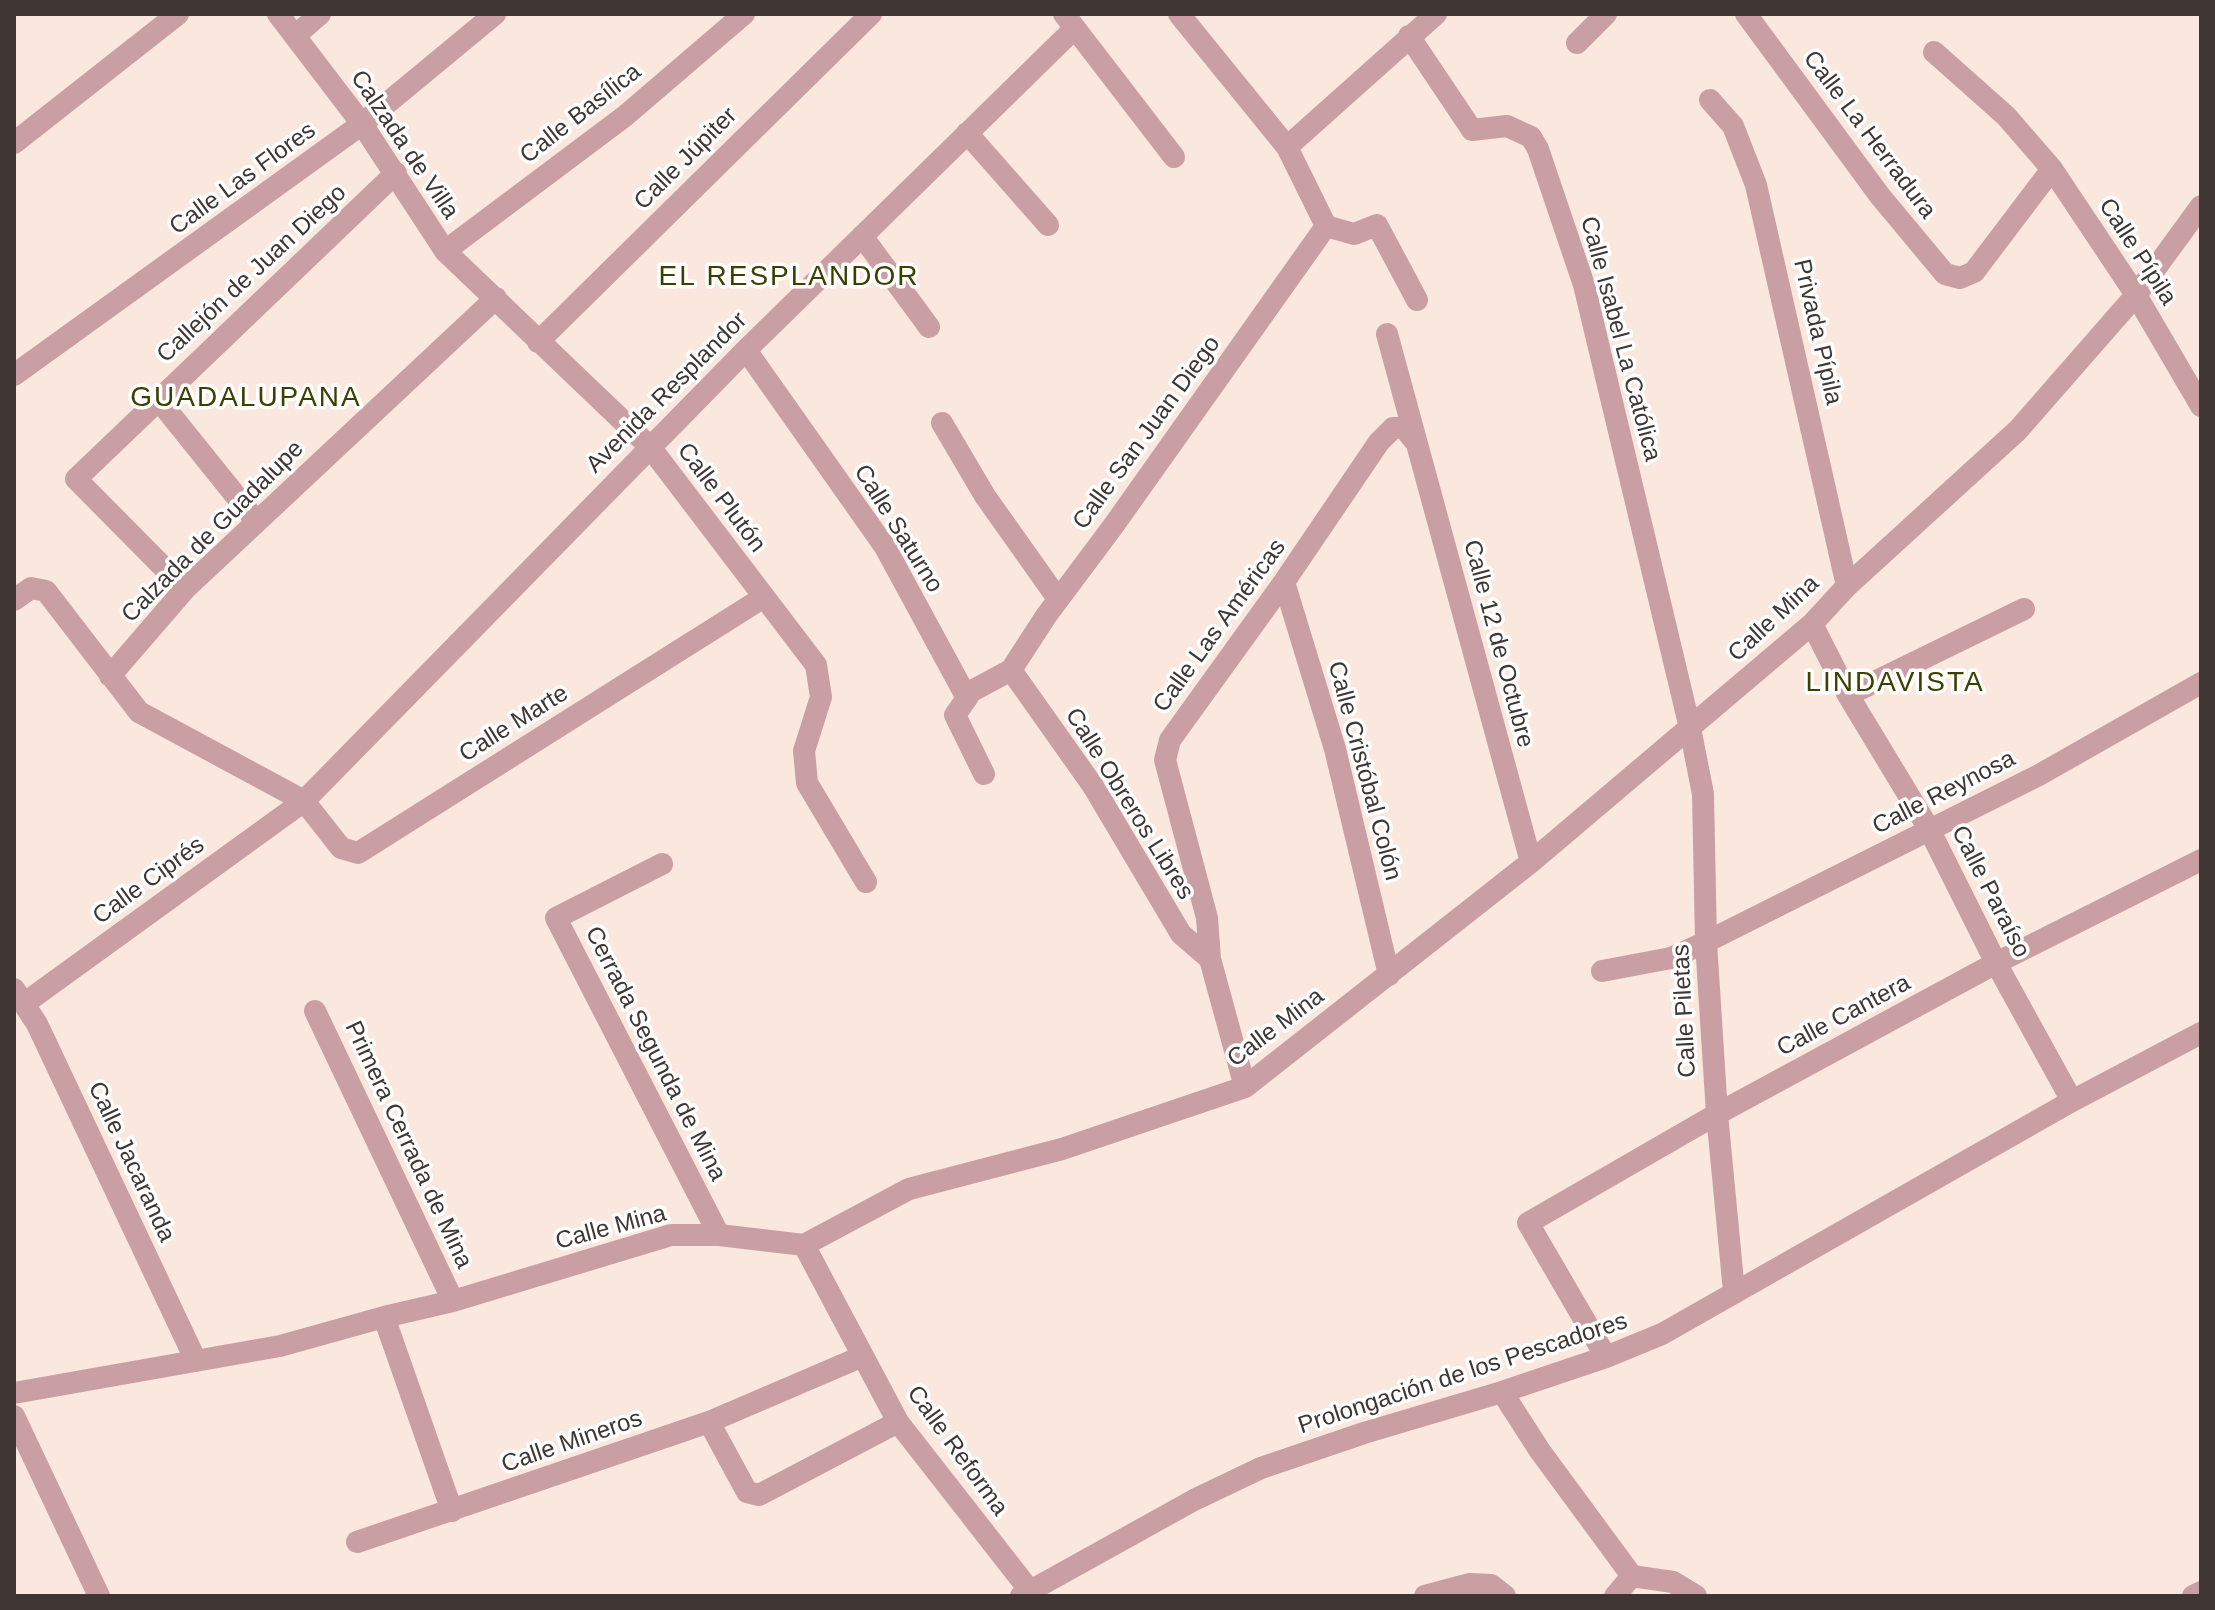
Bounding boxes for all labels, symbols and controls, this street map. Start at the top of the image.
street label: Calle La Herradura [1796,45,1942,225]
street label: Calle Basílica [515,58,647,170]
street label: Calzada de Villa [344,65,464,225]
street label: Calle Júpiter [629,102,743,216]
street label: Calle Las Flores [164,116,322,242]
street label: Callejón de Juan Diego [151,179,353,369]
street label: Calle Pípila [2092,193,2182,311]
street label: Calle Isabel La Católica [1573,213,1667,465]
street label: Privada Pípila [1786,257,1848,407]
district label: EL RESPLANDOR [659,260,919,294]
street label: Avenida Resplandor [581,307,753,479]
street label: Calle San Juan Diego [1067,331,1227,535]
district label: GUADALUPANA [130,381,362,415]
street label: Calzada de Guadalupe [116,435,310,629]
street label: Calle Plutón [671,438,771,558]
street label: Calle Saturno [847,460,949,598]
street label: Calle Las Américas [1148,534,1292,718]
street label: Calle 12 de Octubre [1456,537,1540,751]
street label: Calle Mina [1723,570,1825,668]
street label: Calle Cristóbal Colón [1321,658,1407,884]
district label: LINDAVISTA [1805,666,1985,700]
street label: Calle Marte [454,679,574,769]
street label: Calle Obreros Libres [1058,703,1200,905]
street label: Calle Reynosa [1868,745,2020,841]
street label: Calle Paraíso [1944,821,2036,963]
street label: Calle Ciprés [88,831,210,931]
street label: Cerrada Segunda de Mina [578,922,732,1186]
street label: Calle Piletas [1667,944,1703,1078]
street label: Calle Cantera [1772,969,1916,1063]
street label: Calle Mina [1222,982,1330,1074]
street label: Primera Cerrada de Mina [338,1017,478,1273]
street label: Calle Jacaranda [81,1077,181,1247]
street label: Calle Mina [553,1199,669,1257]
street label: Prolongación de los Pescadores [1295,1307,1631,1441]
street label: Calle Reforma [900,1380,1014,1522]
street label: Calle Mineros [498,1405,646,1479]

